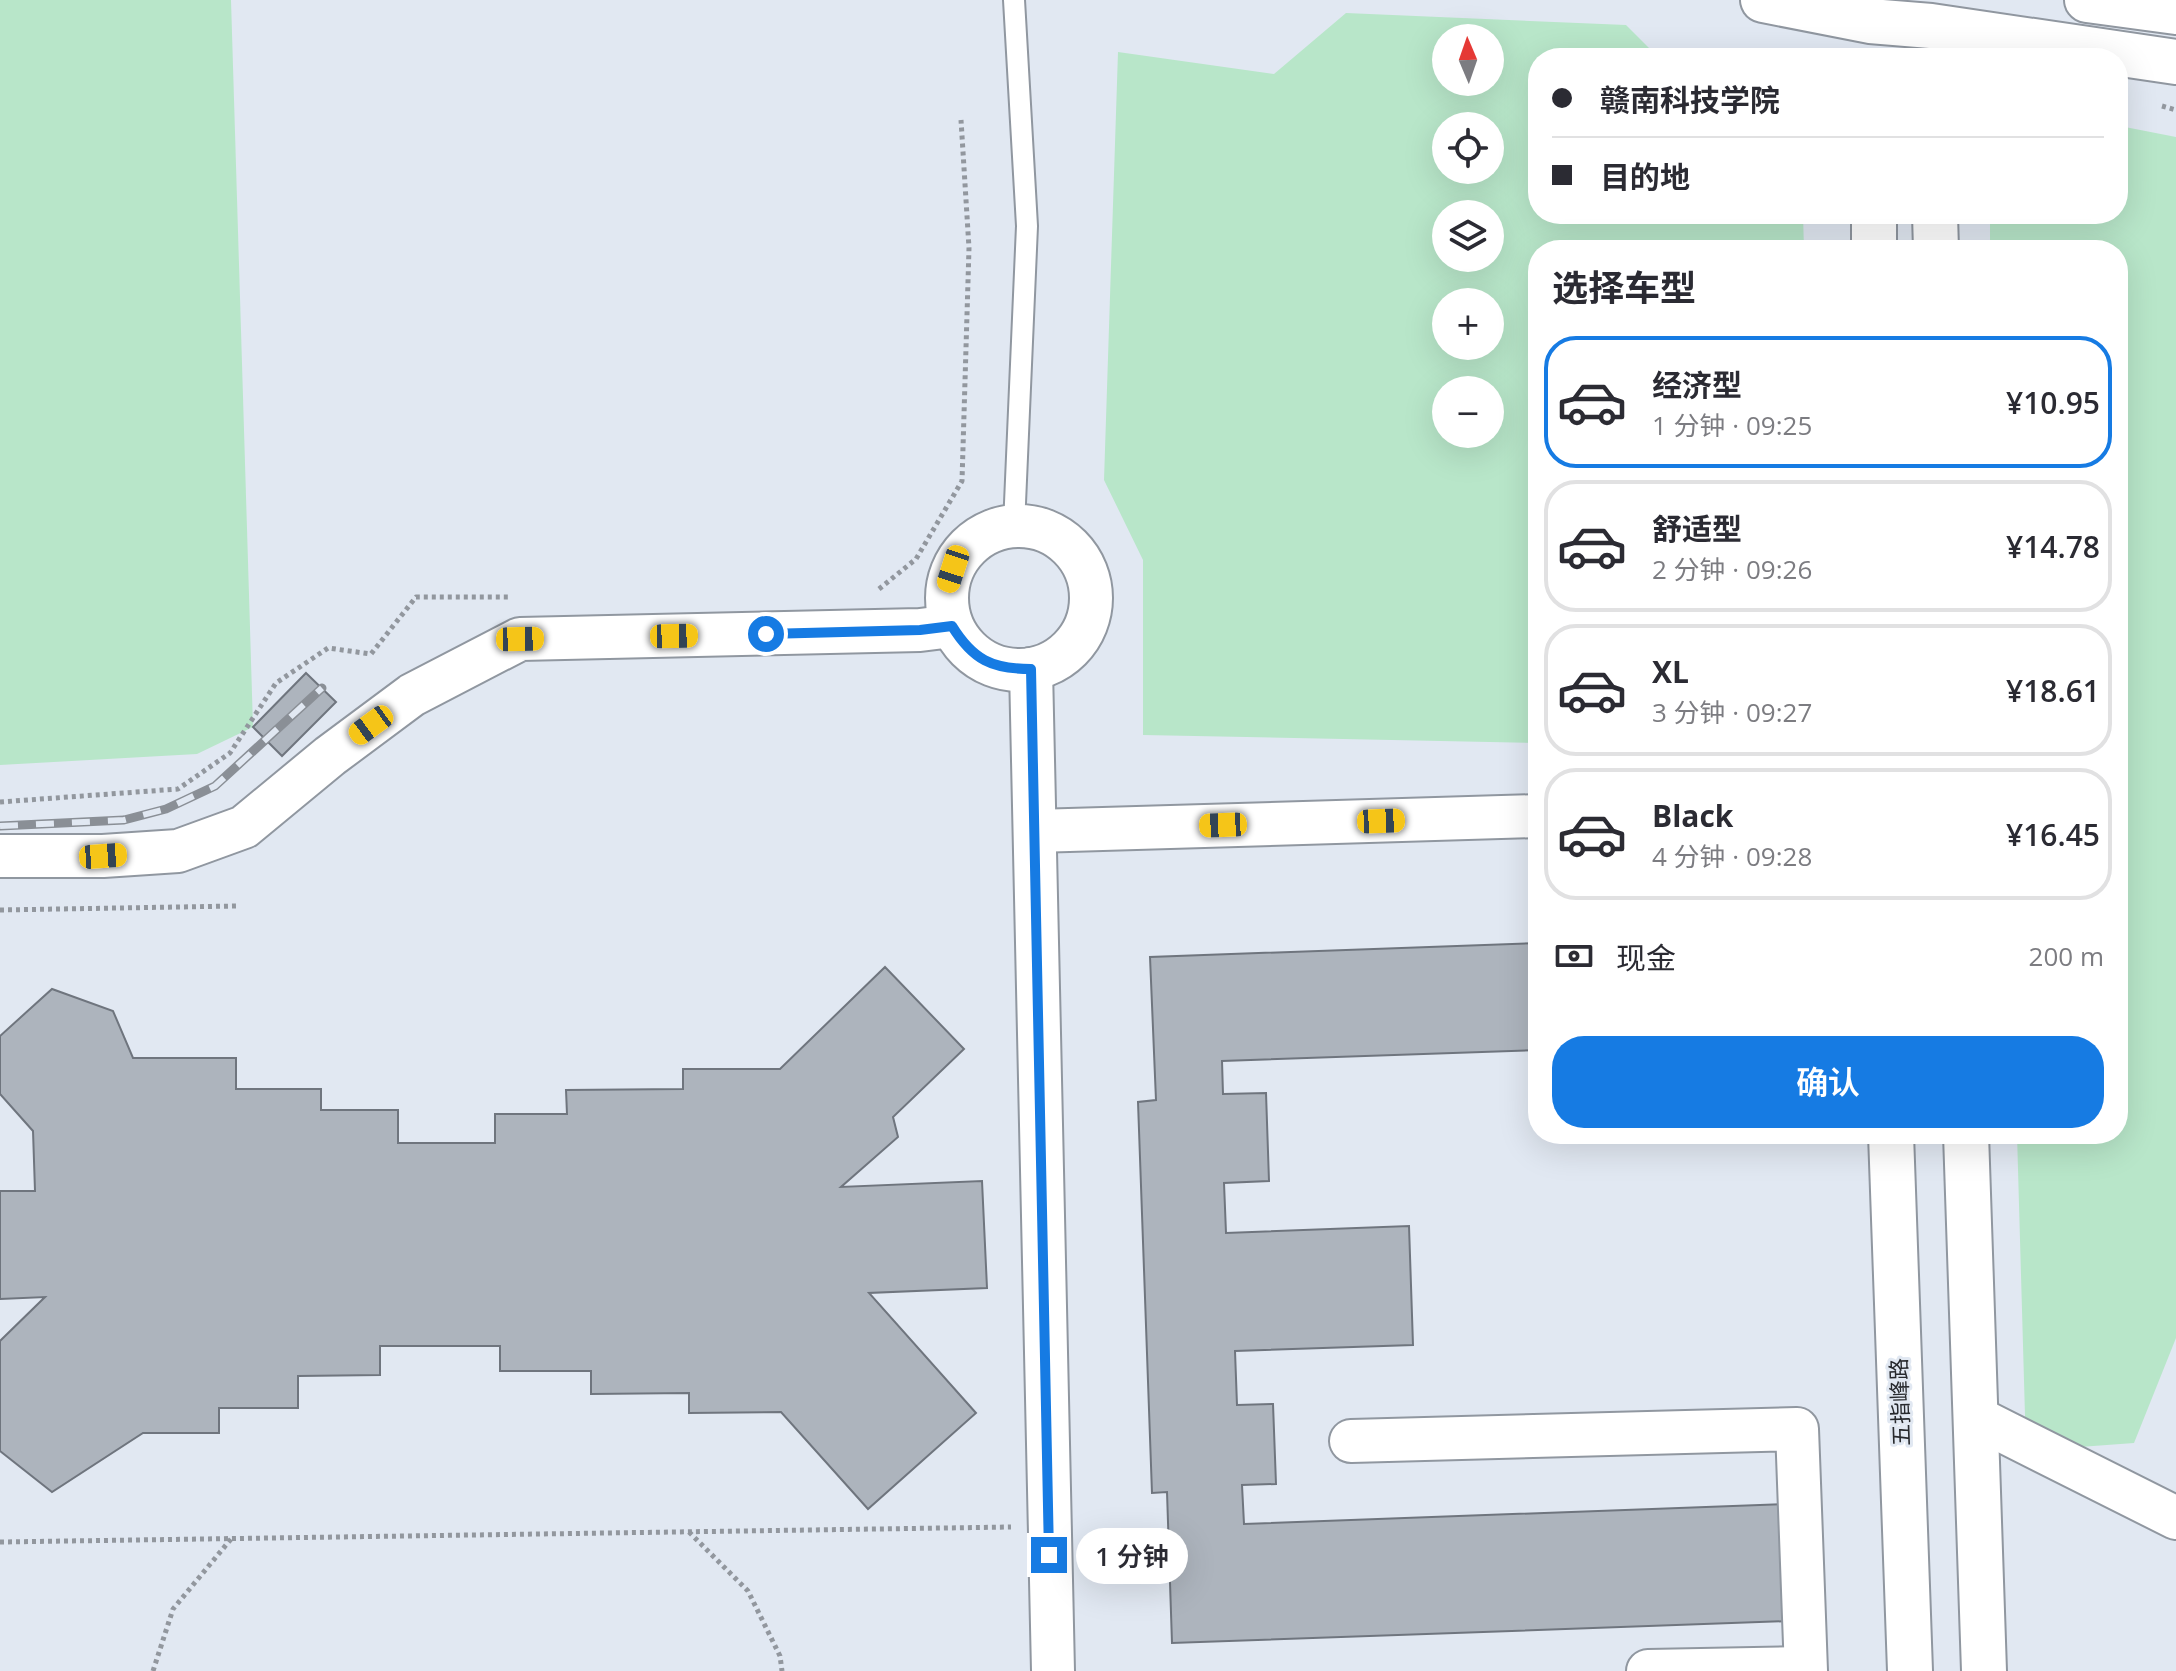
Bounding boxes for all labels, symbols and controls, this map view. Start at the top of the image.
north arrow [1432,24,1504,96]
map controls [1432,24,1504,448]
text: 赣南科技学院 [1600,79,1780,120]
button: locate [1432,112,1504,184]
text: 目的地 [1600,156,1690,197]
button: layers [1432,200,1504,272]
text: 选择车型 [1552,263,1696,312]
button: + [1432,288,1504,360]
text: 经济型 [1652,364,1742,405]
icon: car [1556,366,1628,438]
button: − [1432,376,1504,448]
text: ¥10.95 [2006,382,2100,423]
text: 1 分钟 · 09:25 [1652,407,1812,443]
text: 舒适型 [1652,508,1742,549]
icon: car [1556,510,1628,582]
text: ¥14.78 [2006,526,2100,567]
car [934,542,972,596]
text: 2 分钟 · 09:26 [1652,551,1812,587]
route start [748,616,784,652]
car [650,624,698,648]
car [496,627,544,651]
text: XL [1652,651,1689,692]
icon: car [1556,654,1628,726]
text: ¥18.61 [2006,670,2100,711]
text: 3 分钟 · 09:27 [1652,694,1812,730]
car [345,701,397,749]
text: Black [1652,795,1733,836]
icon: car [1556,798,1628,870]
car [1357,808,1405,834]
car [1199,812,1247,838]
text: ¥16.45 [2006,814,2100,855]
text: 4 分钟 · 09:28 [1652,838,1812,874]
car [78,842,128,870]
icon: cash [1552,934,1596,978]
text: 现金 [1616,937,1676,978]
text: 200 m [2029,938,2104,974]
button: 确认 [1552,1036,2104,1128]
street label: 五指峰路 [1882,1358,1916,1447]
callout: 1 分钟 [1077,1527,1189,1583]
route end [1031,1537,1067,1573]
text: 1 分钟 [1095,1538,1169,1574]

